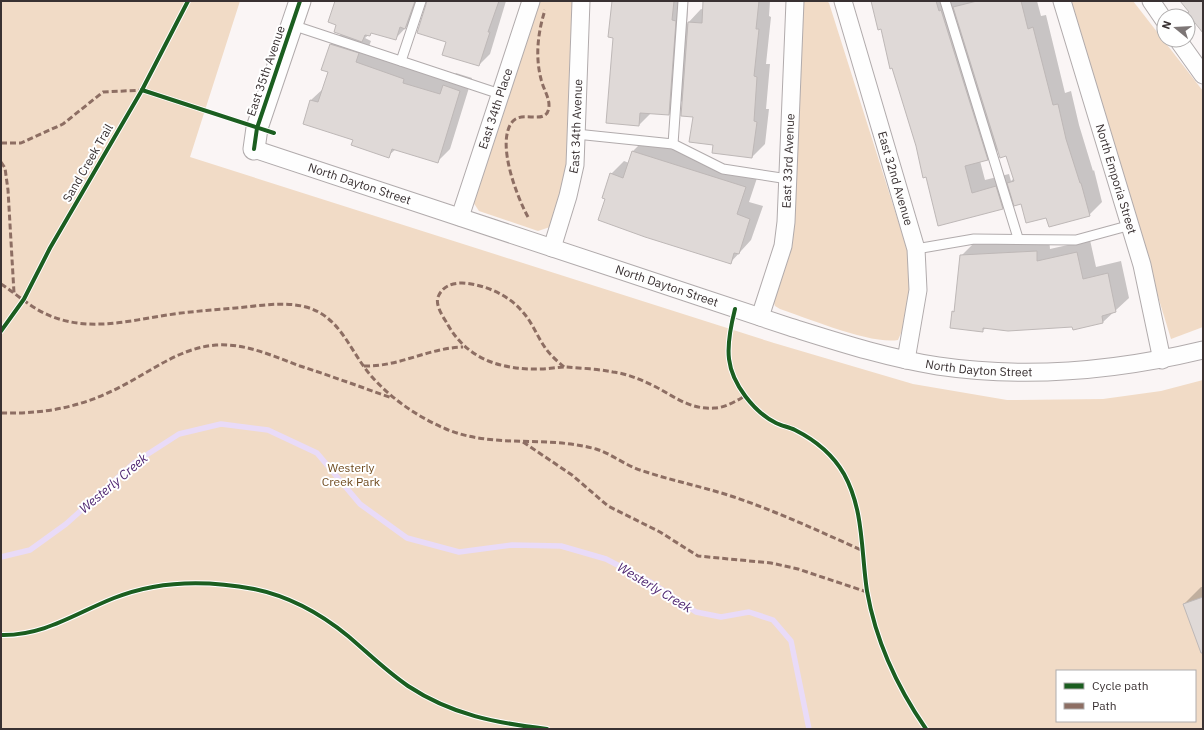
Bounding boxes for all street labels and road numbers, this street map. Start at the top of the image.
street label: East 35th Avenue [243,23,288,118]
street label: East 34th Place [475,66,516,151]
street label: East 34th Avenue [565,78,585,175]
street label: East 33rd Avenue [779,113,797,209]
street label: Sand Creek Trail [59,121,116,204]
street label: North Emporia Street [1093,122,1140,236]
street label: East 32nd Avenue [875,129,917,228]
street label: North Dayton Street [306,159,413,207]
street label: North Dayton Street [614,261,720,310]
street label: North Dayton Street [924,356,1033,379]

